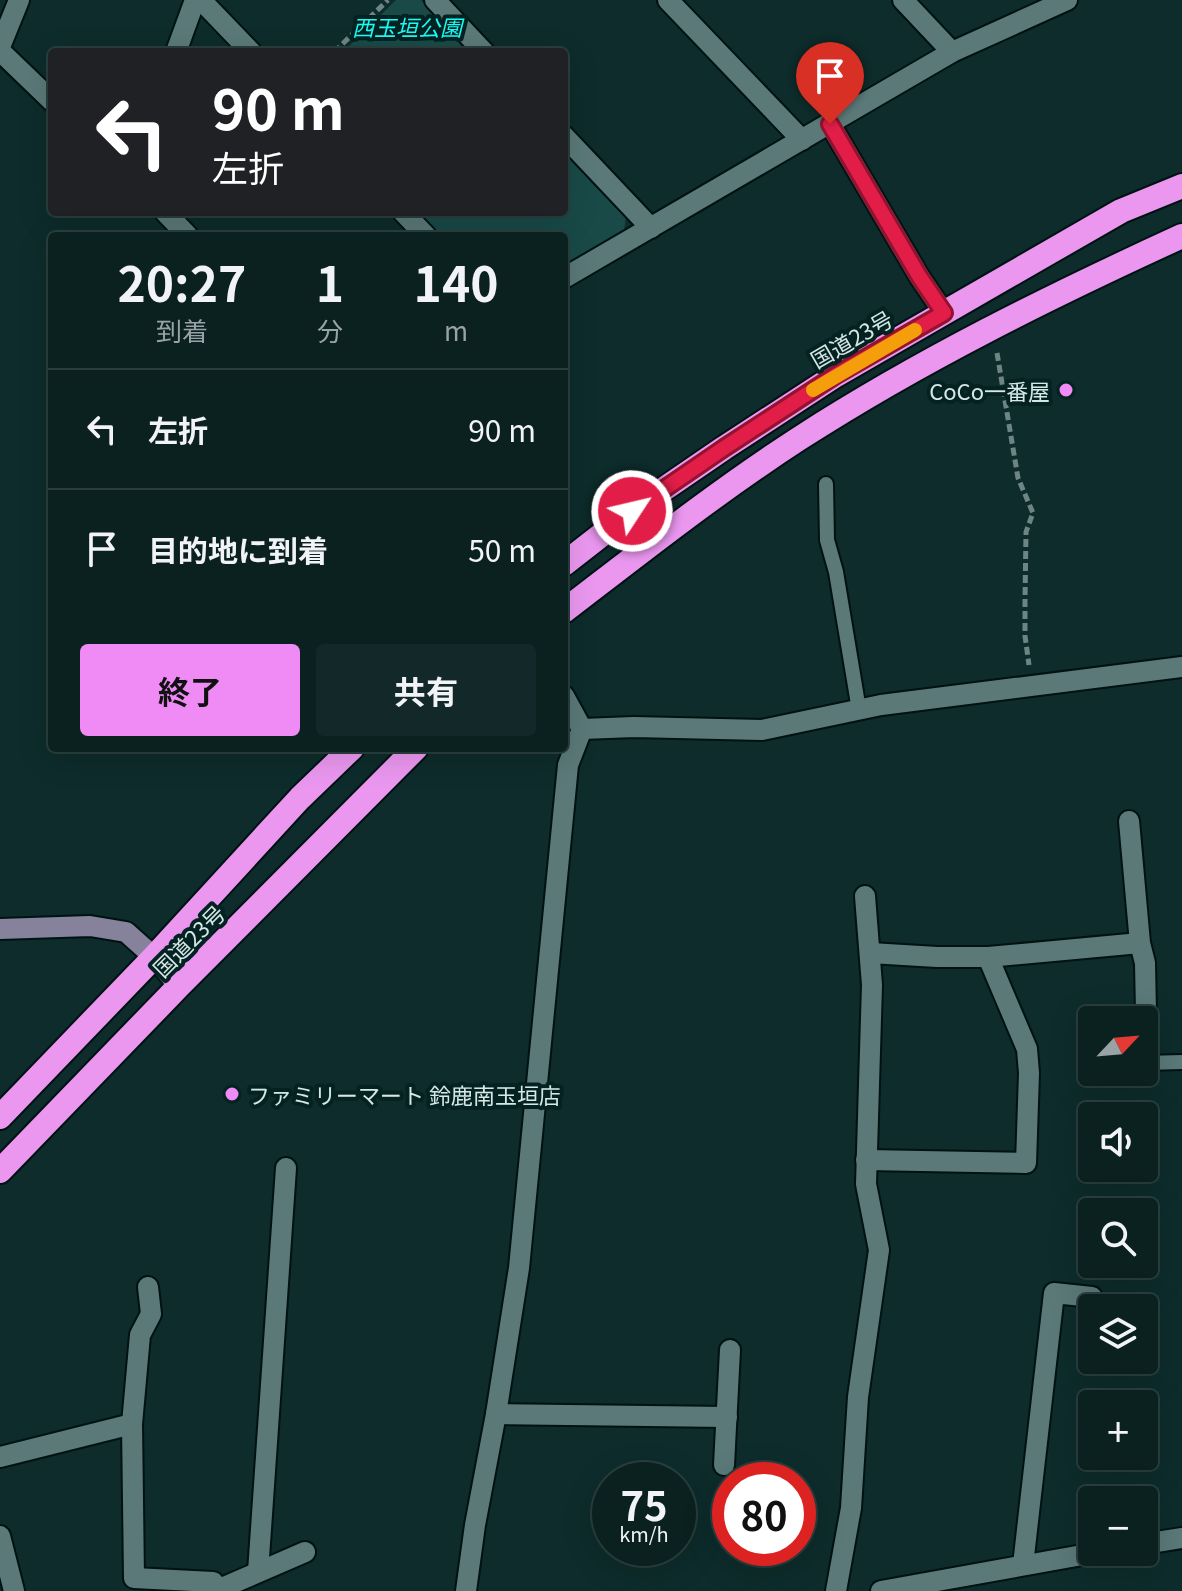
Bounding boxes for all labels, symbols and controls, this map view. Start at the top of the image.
park label: 西玉垣公園 [352,10,465,42]
pin [796,42,864,124]
icon: arrive [808,54,852,98]
text: 90 m [212,65,345,146]
icon: left [80,80,184,184]
text: 左折 [212,140,284,192]
text: 20:27 [117,246,246,316]
text: 1 [316,246,344,316]
text: 140 [414,246,499,316]
street label: 国道23号 [804,302,898,374]
text: 到着 [156,311,208,348]
text: 分 [317,311,343,348]
text: m [444,311,468,348]
place label: CoCo一番屋 [929,374,1050,406]
marker: CoCo一番屋 [1057,381,1075,399]
icon: left [80,407,124,451]
text: 左折 [148,407,208,451]
text: 90 m [468,407,536,451]
position arrow [590,469,674,553]
icon: arrive [80,527,124,571]
text: 目的地に到着 [148,527,328,571]
text: 50 m [468,527,536,571]
button: 終了 [80,644,300,736]
button: 共有 [316,644,536,736]
street label: 国道23号 [145,897,231,983]
north arrow [1078,1006,1158,1086]
map controls [1078,1006,1158,1566]
place label: ファミリーマート 鈴鹿南玉垣店 [248,1078,561,1110]
marker: ファミリーマート 鈴鹿南玉垣店 [223,1085,241,1103]
button: sound [1078,1102,1158,1182]
button: search [1078,1198,1158,1278]
button: layers [1078,1294,1158,1374]
button: + [1078,1390,1158,1470]
speed limit sign: 80 [712,1462,816,1566]
text: 75 [620,1475,668,1533]
button: − [1078,1486,1158,1566]
text: km/h [619,1519,669,1548]

